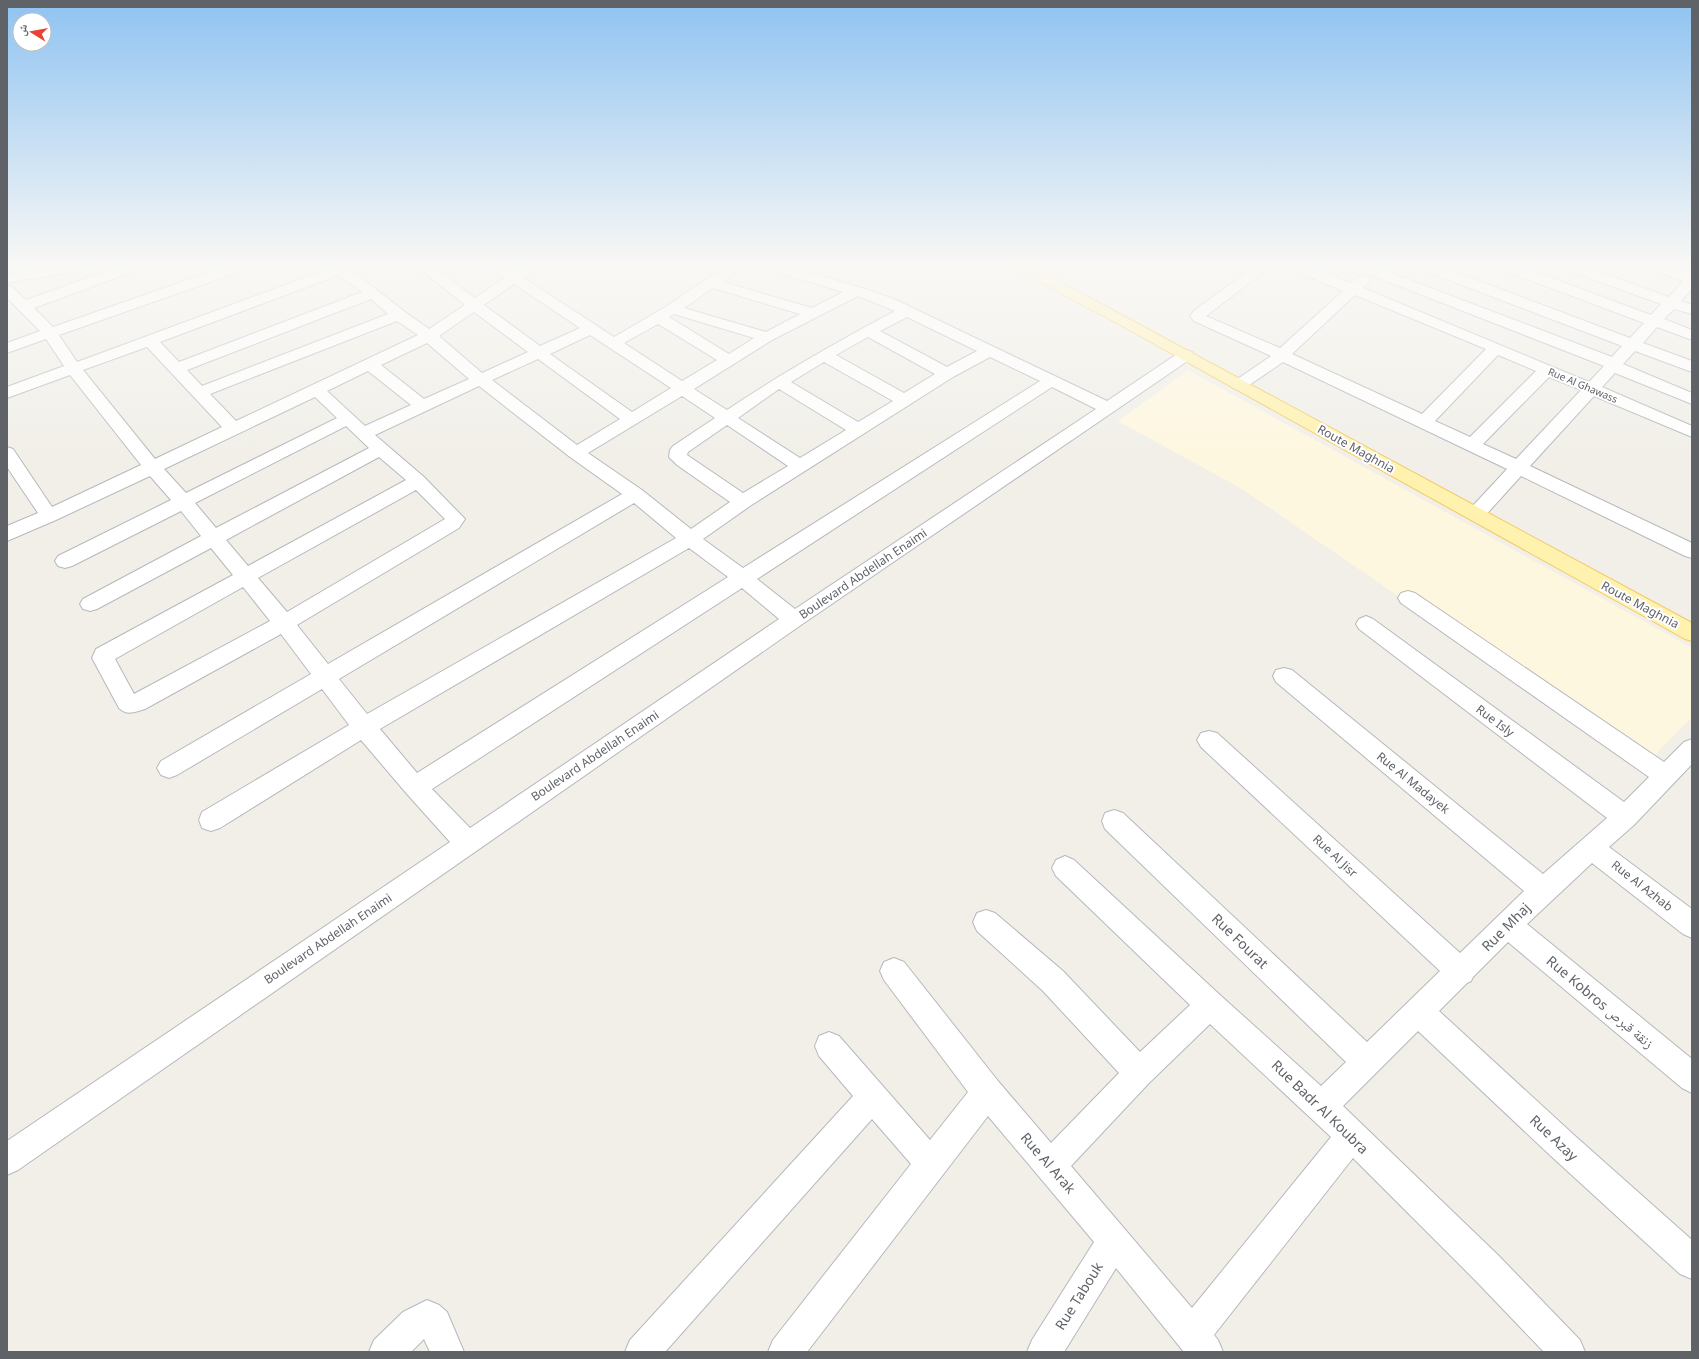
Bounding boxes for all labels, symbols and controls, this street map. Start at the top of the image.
north arrow [12,12,52,52]
text: ش [13,23,31,37]
street label: Rue Al Ghawass [1546,364,1620,406]
street label: Route Maghnia [1314,420,1398,477]
street label: Boulevard Abdellah Enaimi [795,524,930,623]
street label: Route Maghnia [1598,577,1682,632]
street label: Rue Isly [1473,701,1519,741]
street label: Boulevard Abdellah Enaimi [527,706,662,805]
street label: Rue Al Madayek [1373,748,1454,818]
street label: Rue Al Jisr [1309,830,1362,881]
street label: Rue Al Azhab [1608,856,1677,915]
street label: Boulevard Abdellah Enaimi [260,889,395,988]
street label: Rue Mhaj [1477,898,1534,955]
street label: Rue Fourat [1208,909,1273,972]
street label: Rue Kobros زنقة قبرص [1543,951,1658,1052]
street label: Rue Badr Al Koubra [1268,1055,1373,1158]
street label: Rue Azay [1526,1110,1583,1165]
street label: Rue Al Arak [1017,1128,1080,1198]
street label: Rue Tabouk [1050,1258,1107,1333]

